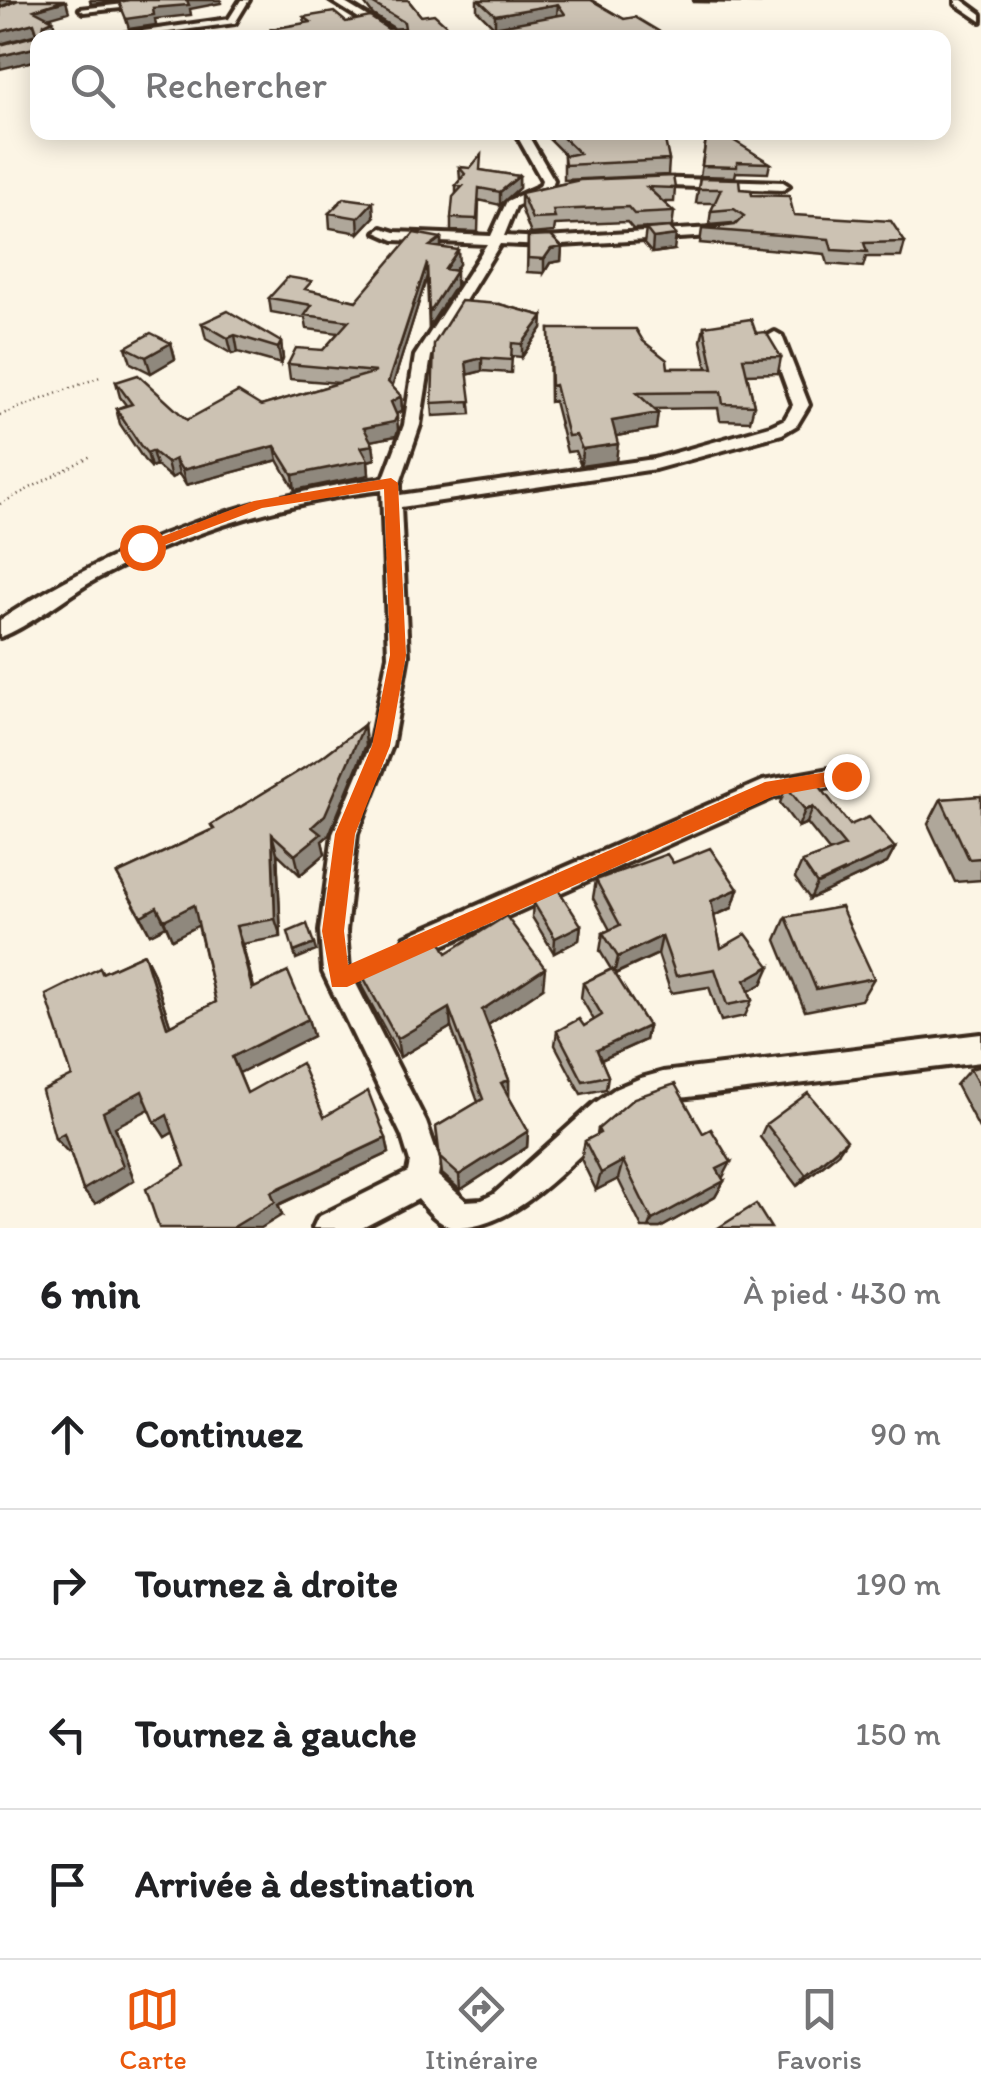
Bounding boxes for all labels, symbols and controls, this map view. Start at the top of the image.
search box [30,30,951,140]
icon: search [65,58,120,113]
text: Rechercher [145,62,327,108]
route start [120,525,166,571]
route end [824,754,870,800]
text: 6 min [40,1268,140,1319]
text: À pied · 430 m [743,1274,941,1312]
icon: ahead [40,1407,95,1462]
text: Continuez [135,1411,303,1457]
text: 90 m [870,1415,941,1453]
icon: right [40,1557,95,1612]
text: Tournez à droite [135,1561,398,1607]
text: 190 m [856,1565,941,1603]
icon: left [40,1707,95,1762]
text: Tournez à gauche [135,1711,417,1757]
text: 150 m [856,1715,941,1753]
icon: arrive [40,1857,95,1912]
text: Arrivée à destination [135,1861,474,1907]
tab: Carte [119,1982,187,2076]
tab: Itinéraire [425,1982,538,2076]
tab: Favoris [776,1982,862,2076]

